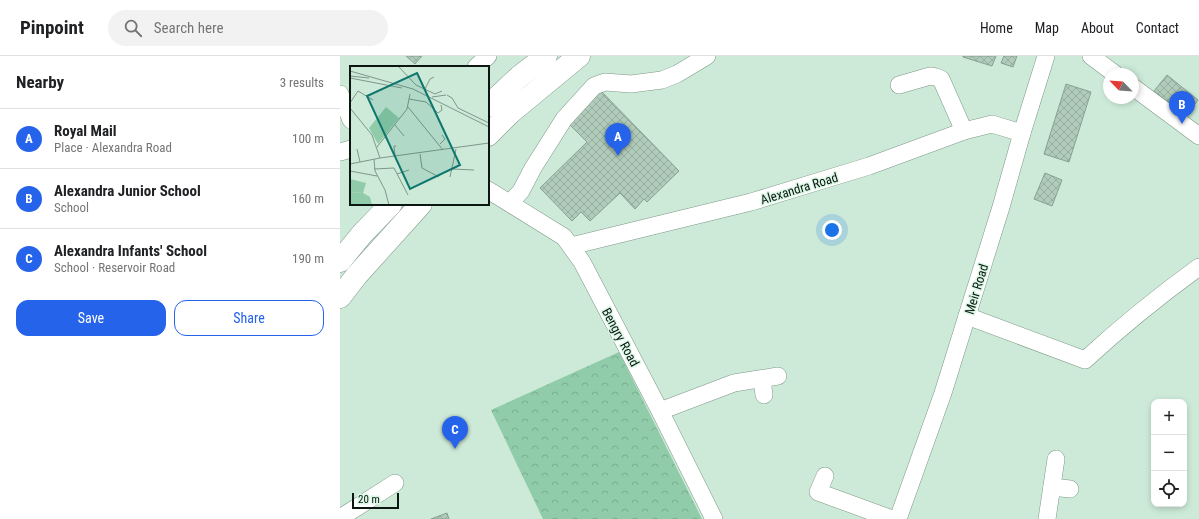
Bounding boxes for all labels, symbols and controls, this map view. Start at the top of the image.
search box [108,10,388,46]
text: Pinpoint [20,16,84,39]
icon: search [122,17,144,39]
text: Search here [154,19,224,37]
text: Home [980,20,1013,36]
text: Map [1035,20,1059,36]
text: About [1081,20,1114,36]
text: Contact [1136,20,1179,36]
inset map [350,66,489,205]
north arrow [1103,68,1139,104]
text: Nearby [16,72,64,92]
text: 3 results [280,75,324,90]
pin: B [1169,91,1195,124]
text: Royal Mail [54,122,117,140]
pin: A [605,123,631,156]
text: A [25,131,33,146]
text: 100 m [292,131,324,146]
text: Place · Alexandra Road [54,140,172,155]
street label: Alexandra Road [759,170,840,207]
text: Alexandra Junior School [54,182,201,200]
text: B [25,191,33,206]
text: 160 m [292,191,324,206]
text: School [54,200,89,215]
your location [822,220,842,240]
text: Alexandra Infants' School [54,242,207,260]
text: C [25,251,33,266]
text: 190 m [292,251,324,266]
text: School · Reservoir Road [54,260,175,275]
street label: Meir Road [962,262,991,316]
button: Save [16,300,166,336]
button: Share [174,300,324,336]
street label: Bengry Road [599,305,642,369]
map controls [1151,399,1187,507]
button: + [1151,399,1187,435]
pin: C [442,416,468,449]
button: − [1151,435,1187,471]
button: locate [1151,471,1187,507]
scale bar [352,491,399,510]
text: 20 m [358,493,380,506]

